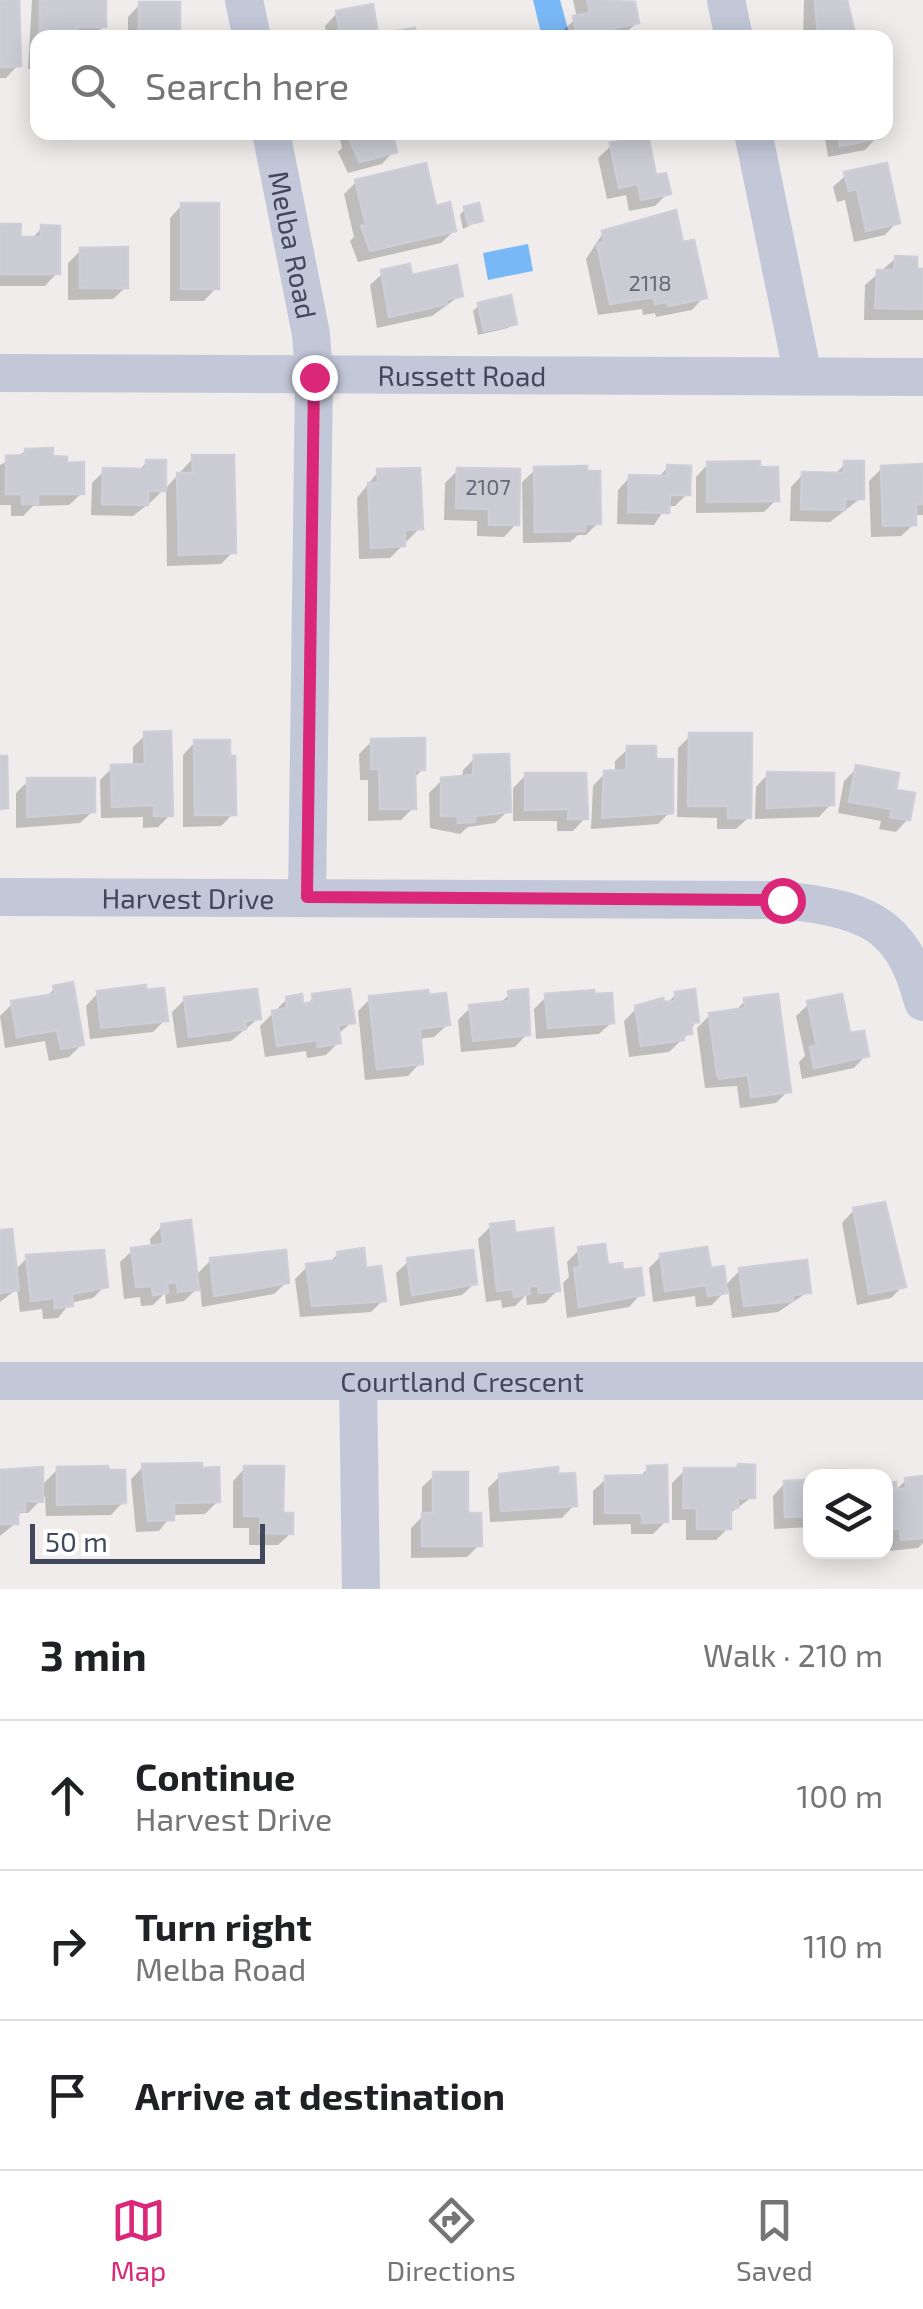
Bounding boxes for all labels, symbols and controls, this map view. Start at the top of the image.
search box [30,30,893,140]
icon: search [65,58,120,113]
text: Search here [145,62,349,108]
street label: Melba Road [262,168,325,322]
house number: 2118 [628,269,672,295]
route end [292,355,338,401]
street label: Russett Road [377,358,547,392]
house number: 2107 [465,473,511,499]
route start [760,878,806,924]
street label: Harvest Drive [102,880,274,915]
street label: Courtland Crescent [340,1364,584,1398]
map controls [803,1469,893,1559]
button: layers [803,1469,893,1559]
scale bar [30,1519,265,1564]
text: 50 m [45,1524,108,1558]
text: 3 min [40,1629,147,1679]
text: Walk · 210 m [703,1635,883,1673]
text: Continue [135,1753,295,1799]
icon: ahead [40,1768,95,1823]
text: 100 m [797,1776,883,1814]
text: Harvest Drive [135,1799,332,1837]
text: Turn right [135,1903,312,1949]
icon: right [40,1918,95,1973]
text: 110 m [803,1926,883,1964]
text: Melba Road [135,1949,306,1987]
icon: arrive [40,2068,95,2123]
text: Arrive at destination [135,2072,505,2118]
tab: Map [110,2193,166,2287]
tab: Directions [387,2193,516,2287]
tab: Saved [736,2193,813,2287]

